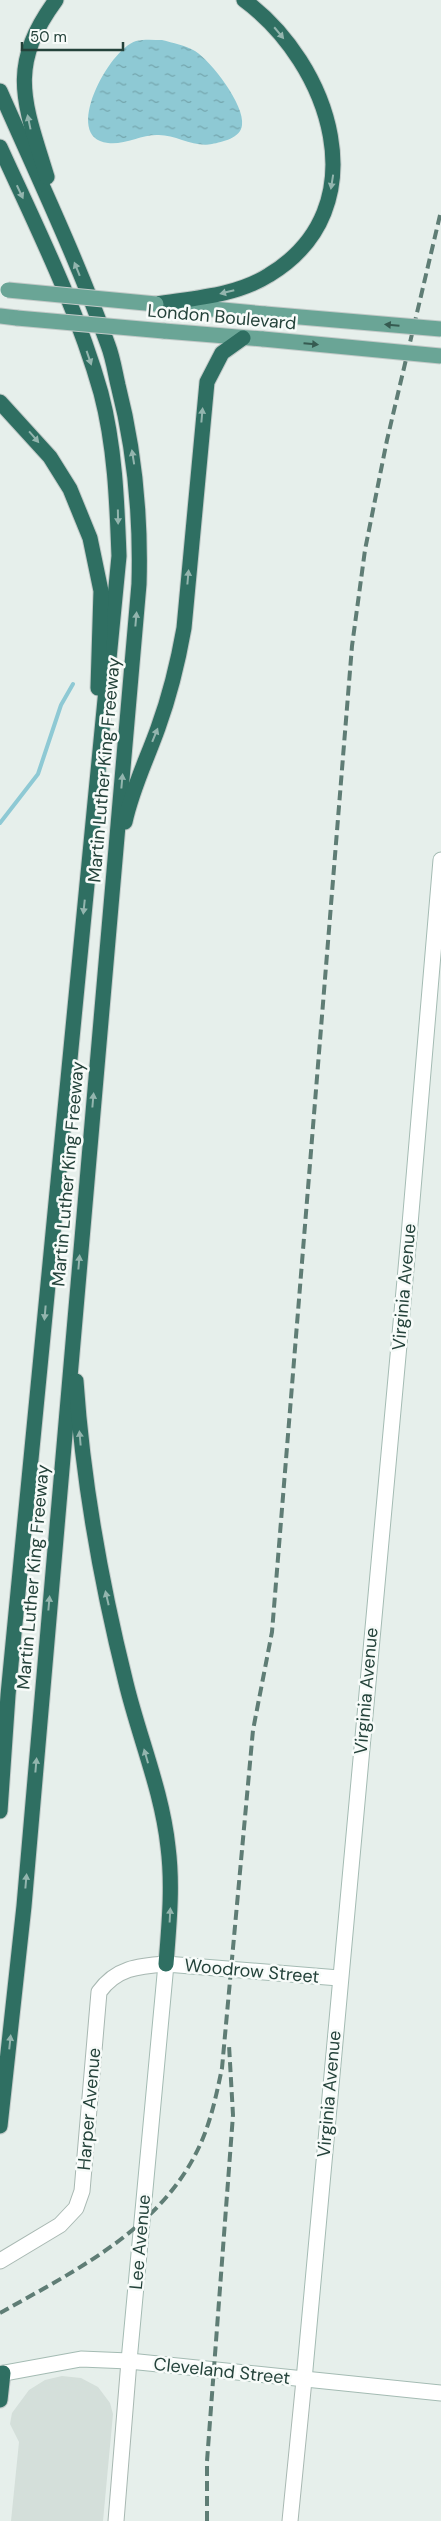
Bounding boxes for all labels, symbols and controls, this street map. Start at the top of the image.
scale bar [22,20,124,52]
one-way arrow [274,26,285,39]
text: 50 m [30,27,67,47]
one-way arrow [25,114,33,130]
one-way arrow [328,174,336,190]
one-way arrow [17,185,25,199]
one-way arrow [73,262,81,276]
one-way arrow [219,289,234,297]
street label: London Boulevard [147,299,297,335]
one-way arrow [384,320,400,328]
one-way arrow [303,340,319,348]
one-way arrow [86,350,94,365]
one-way arrow [199,406,207,422]
one-way arrow [28,431,40,443]
one-way arrow [129,449,137,465]
one-way arrow [114,509,122,525]
one-way arrow [185,568,193,584]
one-way arrow [132,611,140,627]
street label: Martin Luther King Freeway [82,656,126,884]
one-way arrow [152,728,160,742]
one-way arrow [118,773,126,789]
one-way arrow [80,900,88,916]
street label: Martin Luther King Freeway [46,1060,90,1288]
one-way arrow [89,1091,97,1107]
street label: Virginia Avenue [386,1222,422,1352]
one-way arrow [75,1253,83,1269]
one-way arrow [41,1305,49,1321]
one-way arrow [76,1430,84,1446]
street label: Martin Luther King Freeway [11,1463,55,1691]
one-way arrow [103,1591,111,1606]
one-way arrow [46,1595,54,1611]
street label: Virginia Avenue [348,1626,384,1756]
one-way arrow [142,1748,150,1763]
one-way arrow [32,1757,40,1773]
one-way arrow [22,1872,30,1888]
one-way arrow [166,1907,174,1923]
street label: Woodrow Street [184,1953,320,1989]
street label: Virginia Avenue [311,2029,347,2159]
one-way arrow [6,2034,14,2050]
street label: Harper Avenue [72,2047,106,2171]
street label: Lee Avenue [124,2193,156,2291]
street label: Cleveland Street [152,2352,292,2390]

